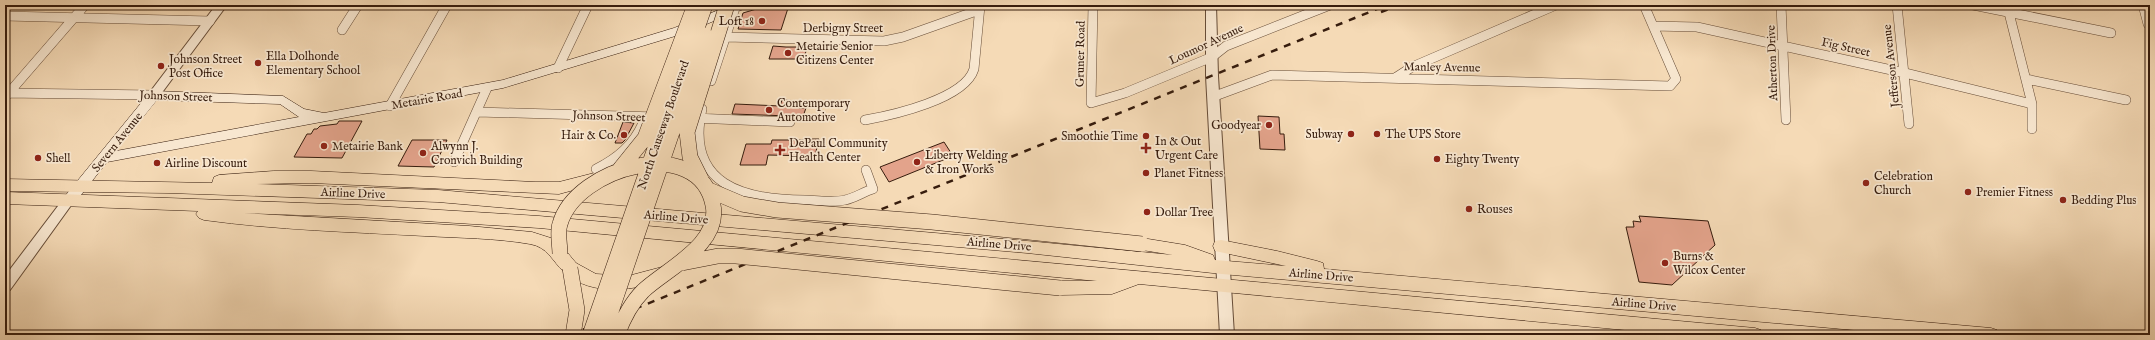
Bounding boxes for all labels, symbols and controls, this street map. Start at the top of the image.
place label: Loft 18 [719,14,754,29]
marker: Loft 18 [757,16,767,26]
street label: Gruner Road [1072,20,1089,87]
street label: Loumor Avenue [1166,20,1246,68]
street label: Derbigny Street [803,21,883,36]
street label: Jefferson Avenue [1880,23,1905,110]
street label: Atherton Drive [1764,24,1781,102]
street label: Fig Street [1820,35,1872,60]
place label: Metairie Senior Citizens Center [796,39,874,68]
marker: Metairie Senior Citizens Center [783,48,793,58]
place label: Ella Dolhonde Elementary School [266,49,361,78]
place label: Johnson Street Post Office [167,52,242,81]
marker: Ella Dolhonde Elementary School [253,58,263,68]
street label: North Causeway Boulevard [634,58,693,192]
street label: Manley Avenue [1403,59,1481,76]
marker: Johnson Street Post Office [156,61,166,71]
street label: Metairie Road [390,86,464,113]
street label: Johnson Street [137,88,213,106]
place label: Contemporary Automotive [776,96,850,125]
marker: Contemporary Automotive [764,105,774,115]
street label: Johnson Street [570,108,646,126]
street label: Severn Avenue [89,109,146,175]
place label: Goodyear [1211,118,1262,133]
marker: Goodyear [1264,120,1274,130]
place label: Subway [1306,127,1343,142]
place label: The UPS Store [1385,127,1461,142]
place label: Hair & Co. [561,128,616,143]
place label: Smoothie Time [1061,129,1138,144]
marker: Subway [1346,129,1356,139]
marker: The UPS Store [1372,129,1382,139]
marker: Hair & Co. [619,130,629,140]
marker: Smoothie Time [1141,131,1151,141]
place label: In & Out Urgent Care [1155,134,1219,163]
place label: DePaul Community Health Center [789,136,888,165]
place label: Metairie Bank [332,139,403,154]
place label: Alwynn J. Cronvich Building [430,139,523,168]
marker: Metairie Bank [319,141,329,151]
marker: In & Out Urgent Care [1140,142,1152,154]
marker: DePaul Community Health Center [774,144,786,156]
marker: Alwynn J. Cronvich Building [418,148,428,158]
place label: Liberty Welding & Iron Works [925,148,1008,177]
place label: Shell [46,151,71,166]
place label: Eighty Twenty [1445,152,1520,167]
marker: Shell [33,153,43,163]
marker: Eighty Twenty [1432,154,1442,164]
place label: Airline Discount [164,156,247,171]
marker: Liberty Welding & Iron Works [912,157,922,167]
marker: Airline Discount [152,158,162,168]
place label: Planet Fitness [1154,166,1223,181]
marker: Planet Fitness [1141,168,1151,178]
place label: Celebration Church [1874,169,1933,198]
marker: Celebration Church [1861,178,1871,188]
street label: Airline Drive [319,185,386,202]
place label: Premier Fitness [1976,185,2053,200]
marker: Premier Fitness [1963,187,1973,197]
place label: Bedding Plus [2071,193,2137,208]
marker: Bedding Plus [2058,195,2068,205]
place label: Rouses [1477,202,1513,217]
marker: Rouses [1464,204,1474,214]
place label: Dollar Tree [1155,205,1214,220]
street label: Airline Drive [642,207,709,228]
marker: Dollar Tree [1142,207,1152,217]
street label: Airline Drive [965,234,1032,255]
place label: Burns & Wilcox Center [1673,249,1746,278]
marker: Burns & Wilcox Center [1660,258,1670,268]
street label: Airline Drive [1287,265,1354,286]
street label: Airline Drive [1610,294,1677,315]

